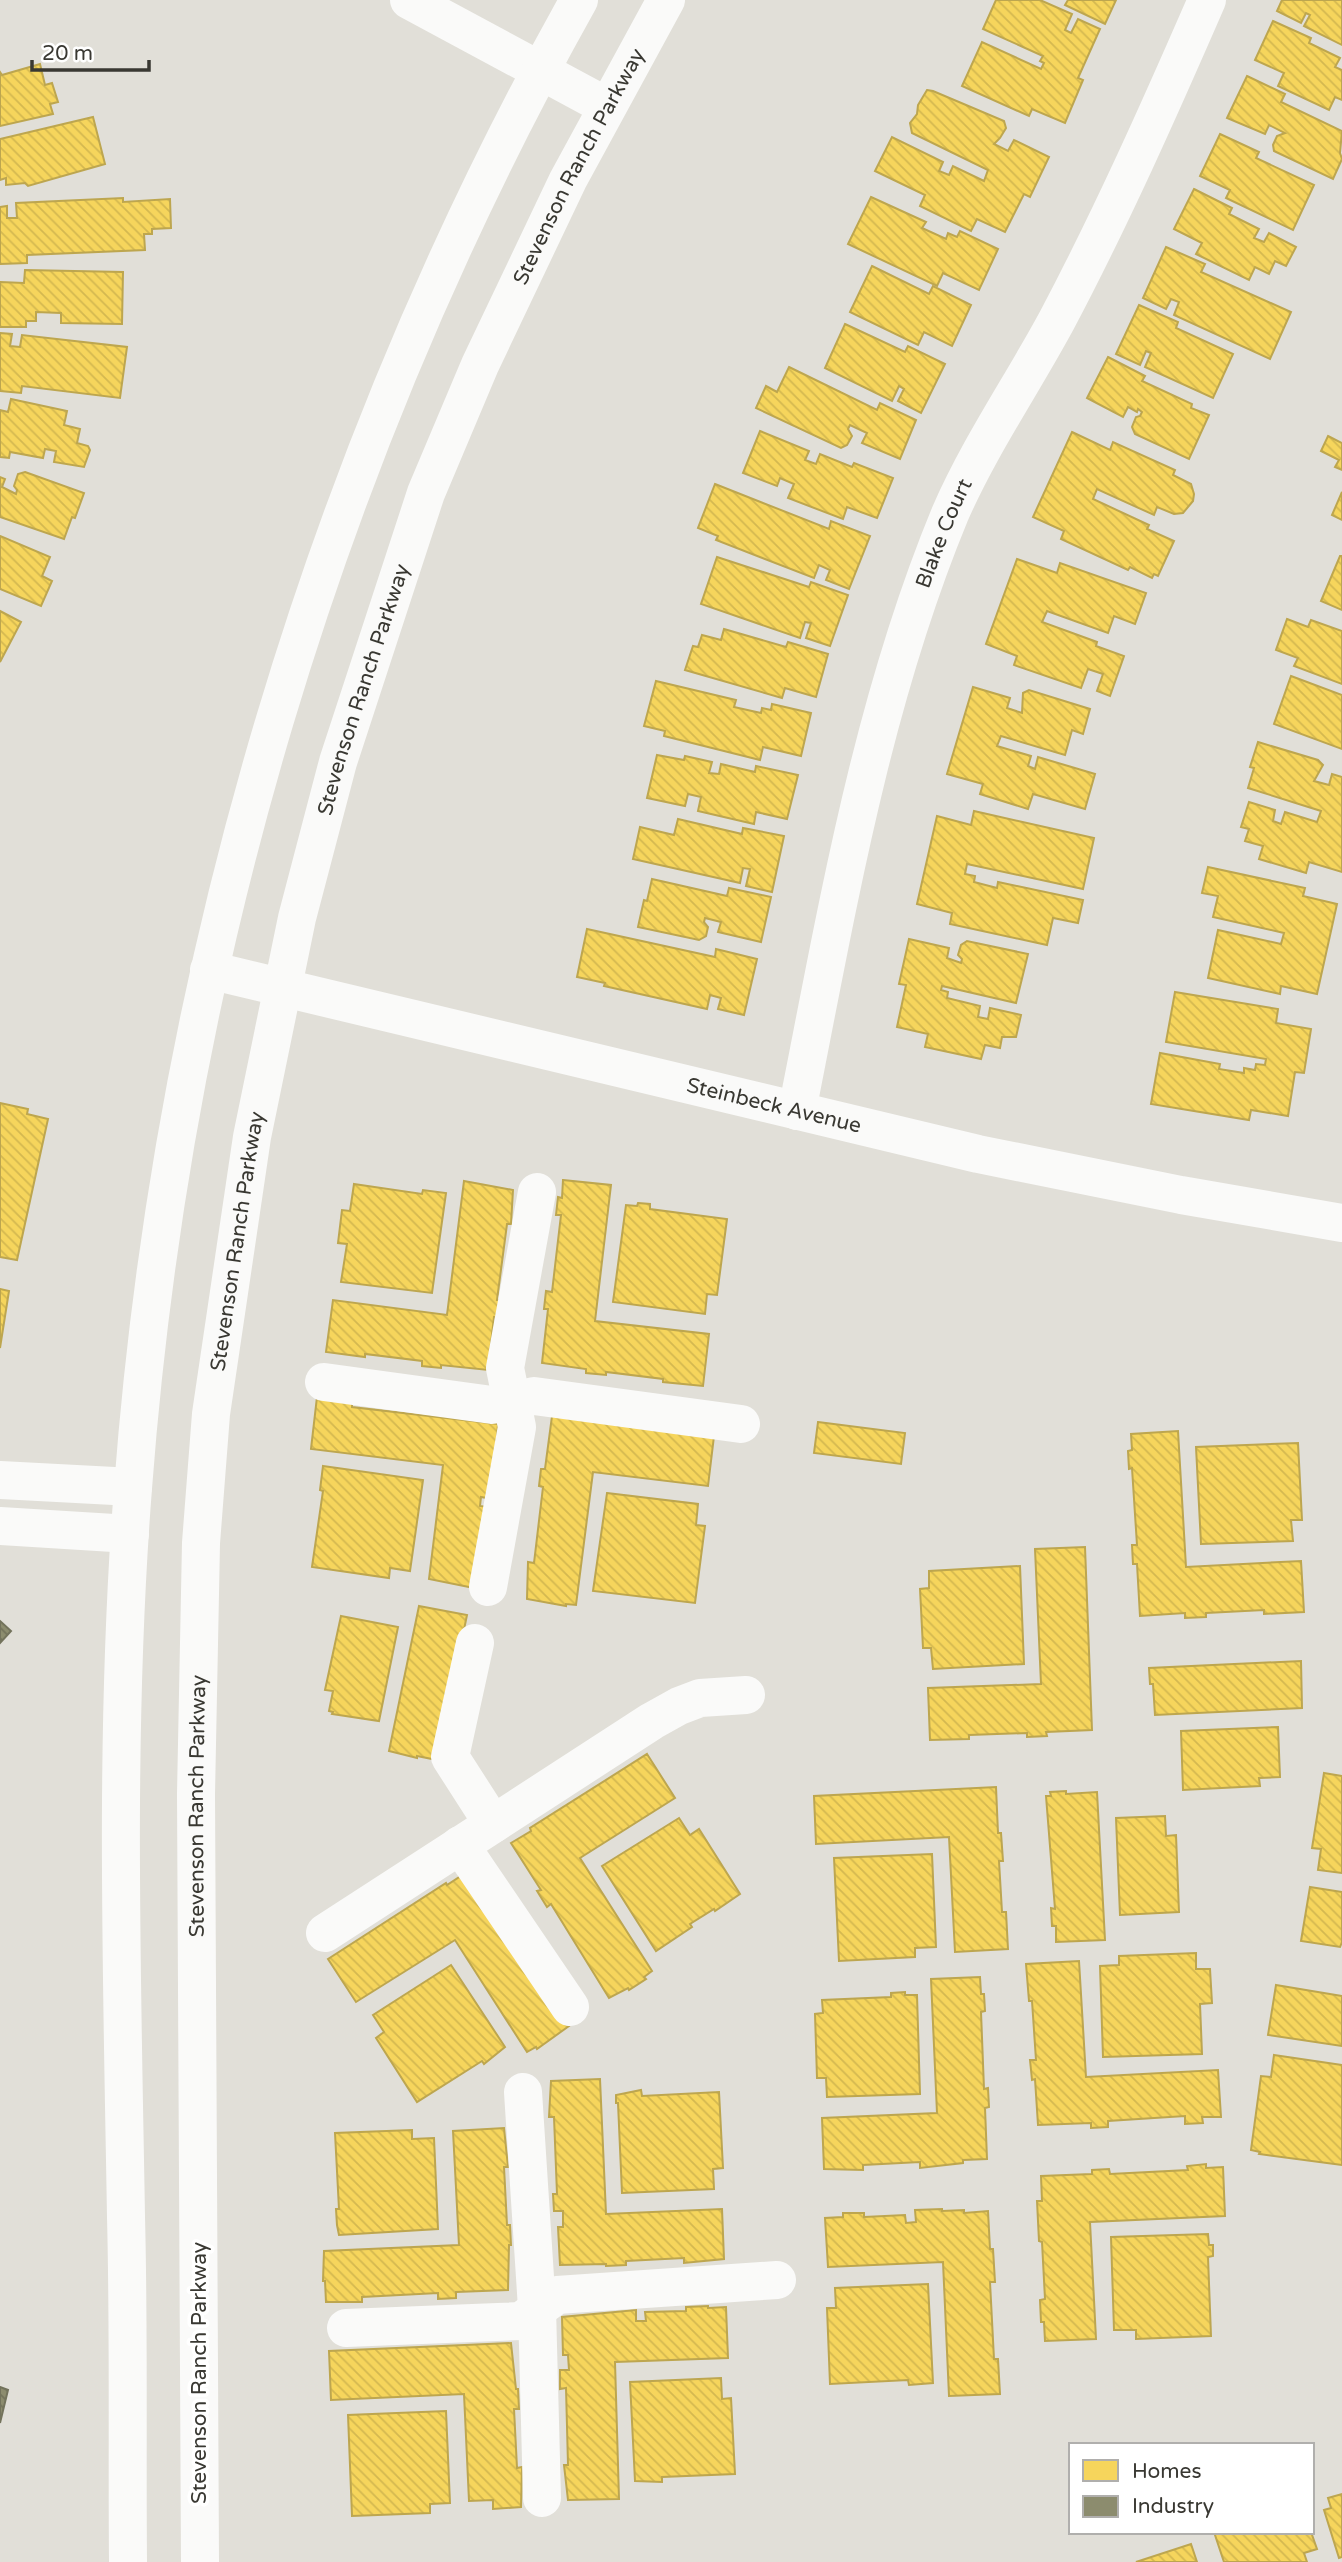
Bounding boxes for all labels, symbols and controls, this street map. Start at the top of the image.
scale bar [32,28,149,72]
text: 20 m [42,41,93,66]
street label: Stevenson Ranch Parkway [508,44,650,289]
street label: Blake Court [911,475,978,592]
street label: Stevenson Ranch Parkway [313,561,415,818]
street label: Steinbeck Avenue [684,1073,864,1139]
street label: Stevenson Ranch Parkway [205,1109,270,1373]
street label: Stevenson Ranch Parkway [184,1675,211,1937]
street label: Stevenson Ranch Parkway [187,2242,212,2504]
legend [1069,2443,1314,2534]
text: Homes [1132,2459,1202,2484]
text: Industry [1132,2494,1214,2519]

